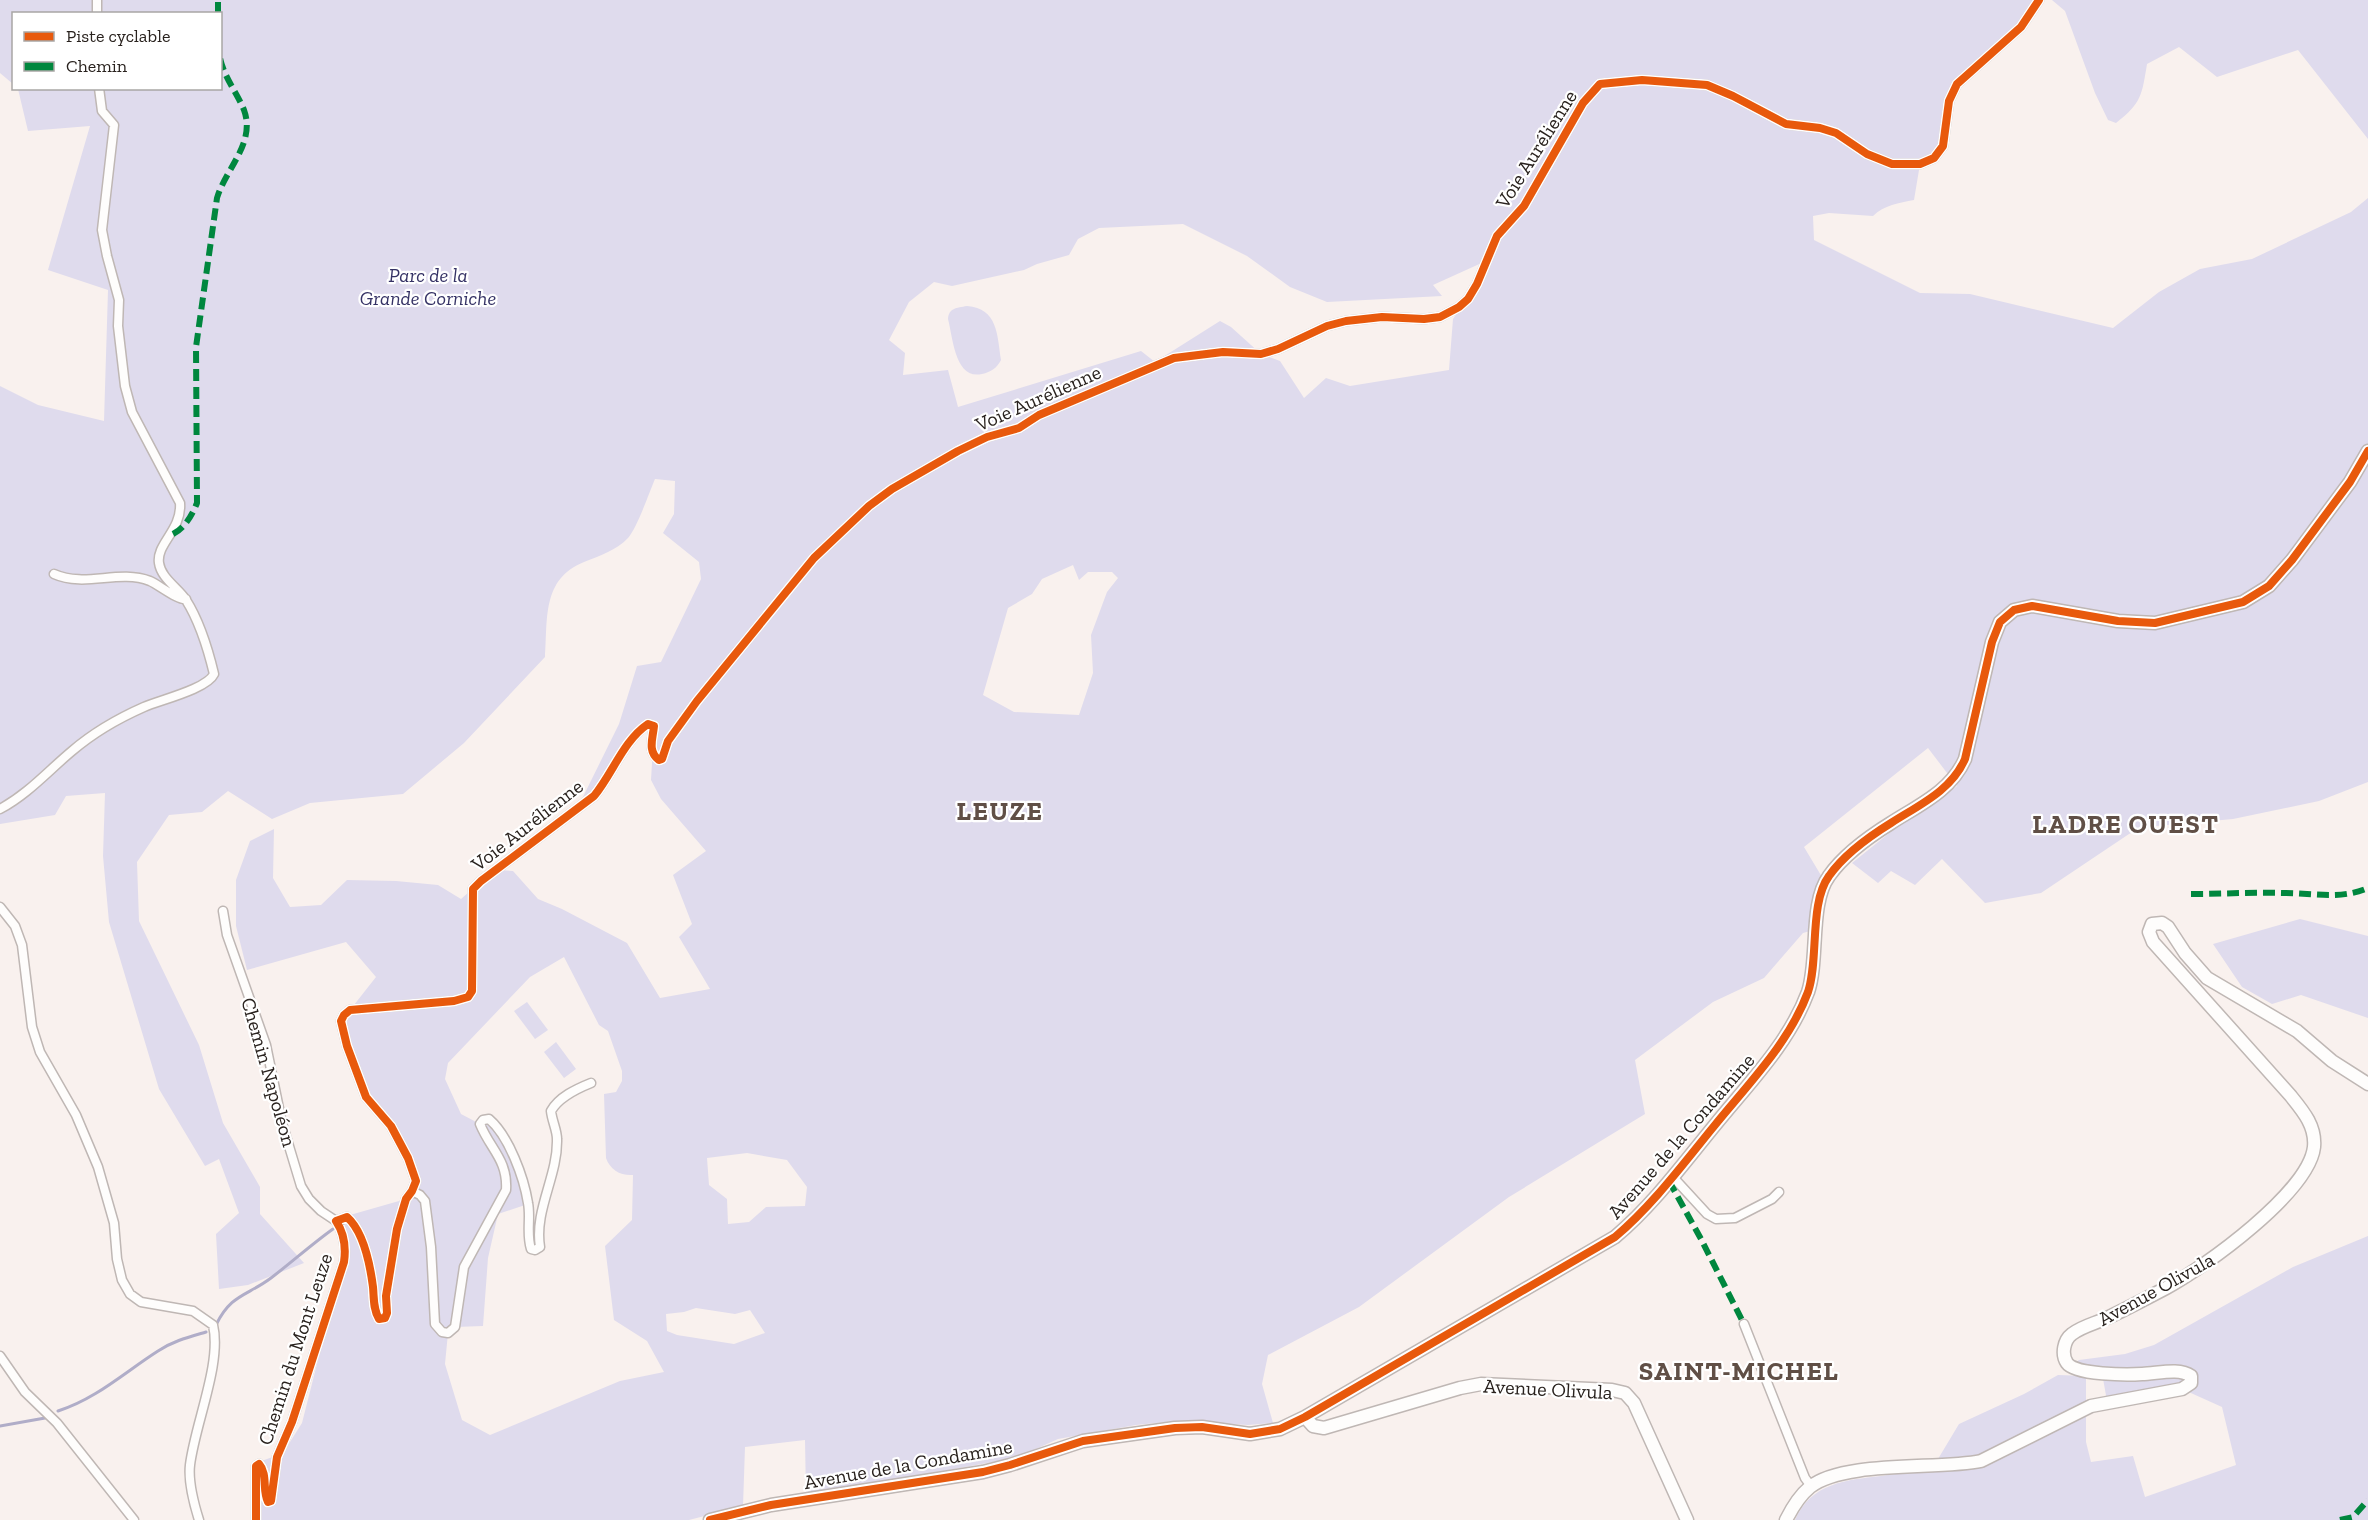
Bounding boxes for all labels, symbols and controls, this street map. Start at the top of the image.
legend [12,12,222,90]
text: Piste cyclable [66,25,170,47]
text: Chemin [66,55,128,77]
street label: Voie Aurélienne [1489,85,1582,214]
park label: Parc de la Grande Corniche [360,263,496,310]
street label: Voie Aurélienne [970,360,1105,437]
street label: Voie Aurélienne [466,774,588,877]
district label: LEUZE [957,795,1043,827]
district label: LADRE OUEST [2032,808,2220,840]
street label: Chemin Napoléon [236,995,302,1150]
street label: Avenue de la Condamine [1603,1048,1759,1224]
street label: Avenue Olivula [2094,1247,2219,1331]
street label: Chemin du Mont Leuze [253,1250,337,1448]
district label: SAINT-MICHEL [1639,1355,1839,1387]
street label: Avenue Olivula [1483,1374,1614,1404]
street label: Avenue de la Condamine [802,1434,1014,1494]

